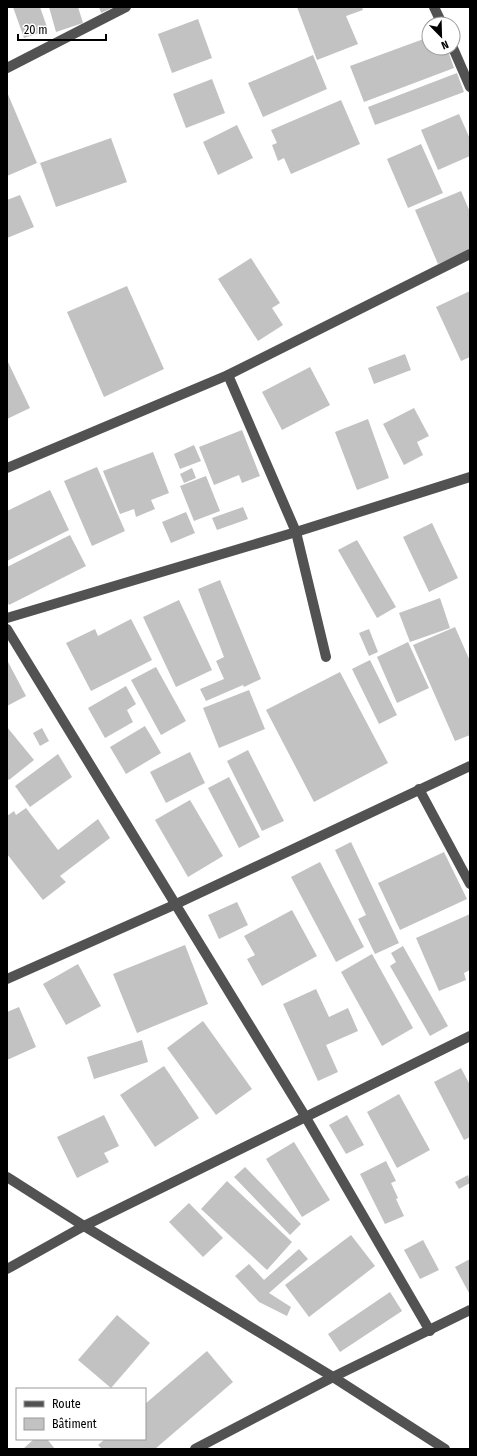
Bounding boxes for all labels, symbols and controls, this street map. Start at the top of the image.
scale bar [18,16,106,42]
north arrow [421,16,461,56]
text: 20 m [24,23,48,37]
text: N [439,37,450,52]
legend [16,1388,146,1440]
text: Route [52,1397,81,1411]
text: Bâtiment [52,1417,97,1431]

